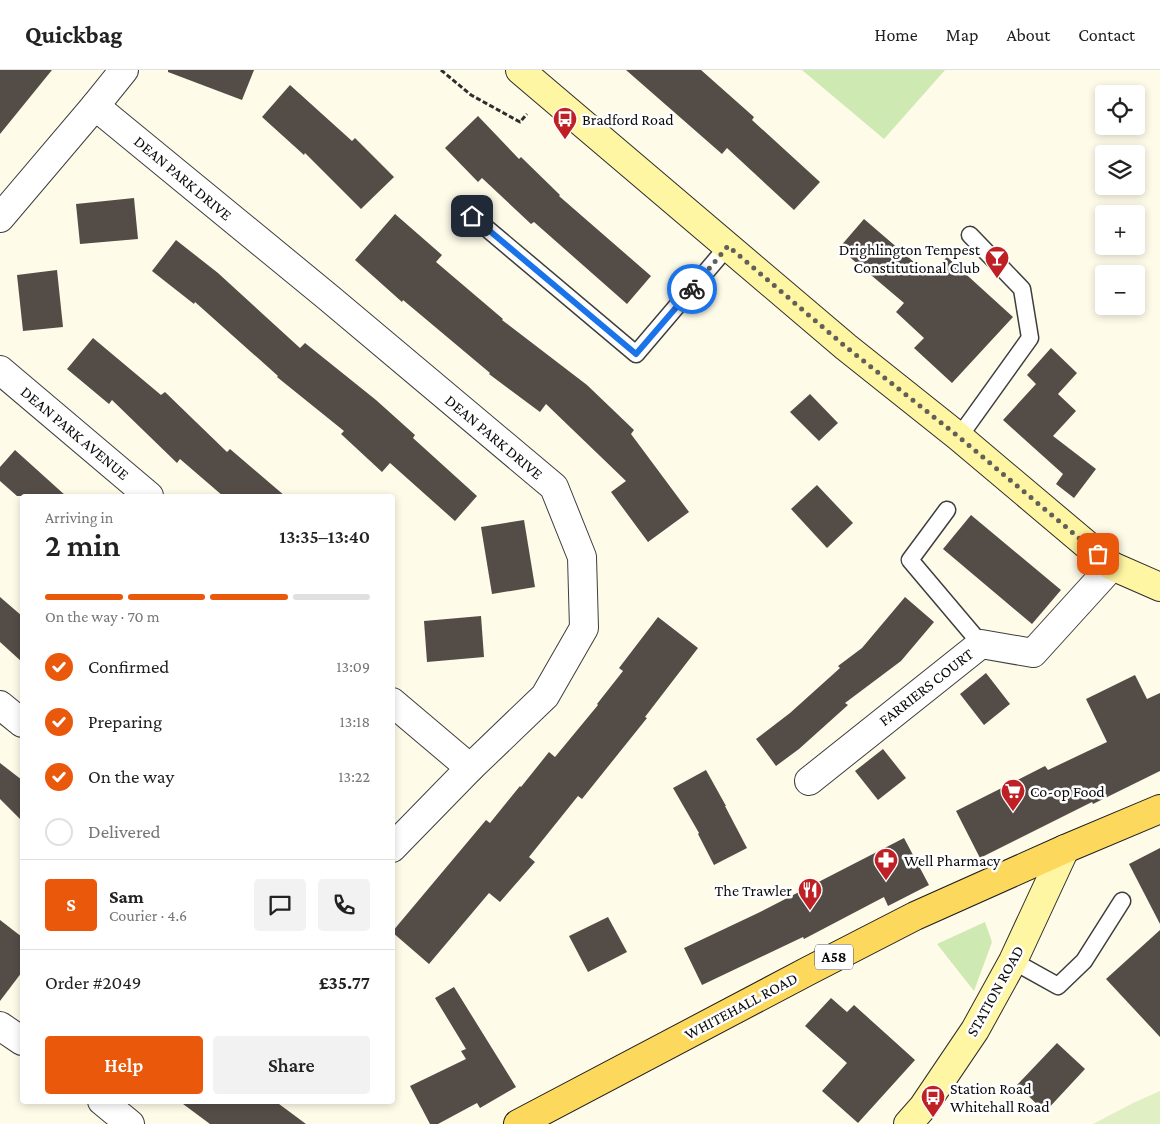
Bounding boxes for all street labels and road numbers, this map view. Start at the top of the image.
street label: DEAN PARK DRIVE [131,132,235,224]
street label: DEAN PARK AVENUE [18,383,133,483]
street label: DEAN PARK DRIVE [442,391,546,483]
street label: FARRIERS COURT [876,645,977,729]
street label: STATION ROAD [963,943,1027,1039]
road number: A58 [815,944,853,970]
street label: WHITEHALL ROAD [682,969,800,1043]

